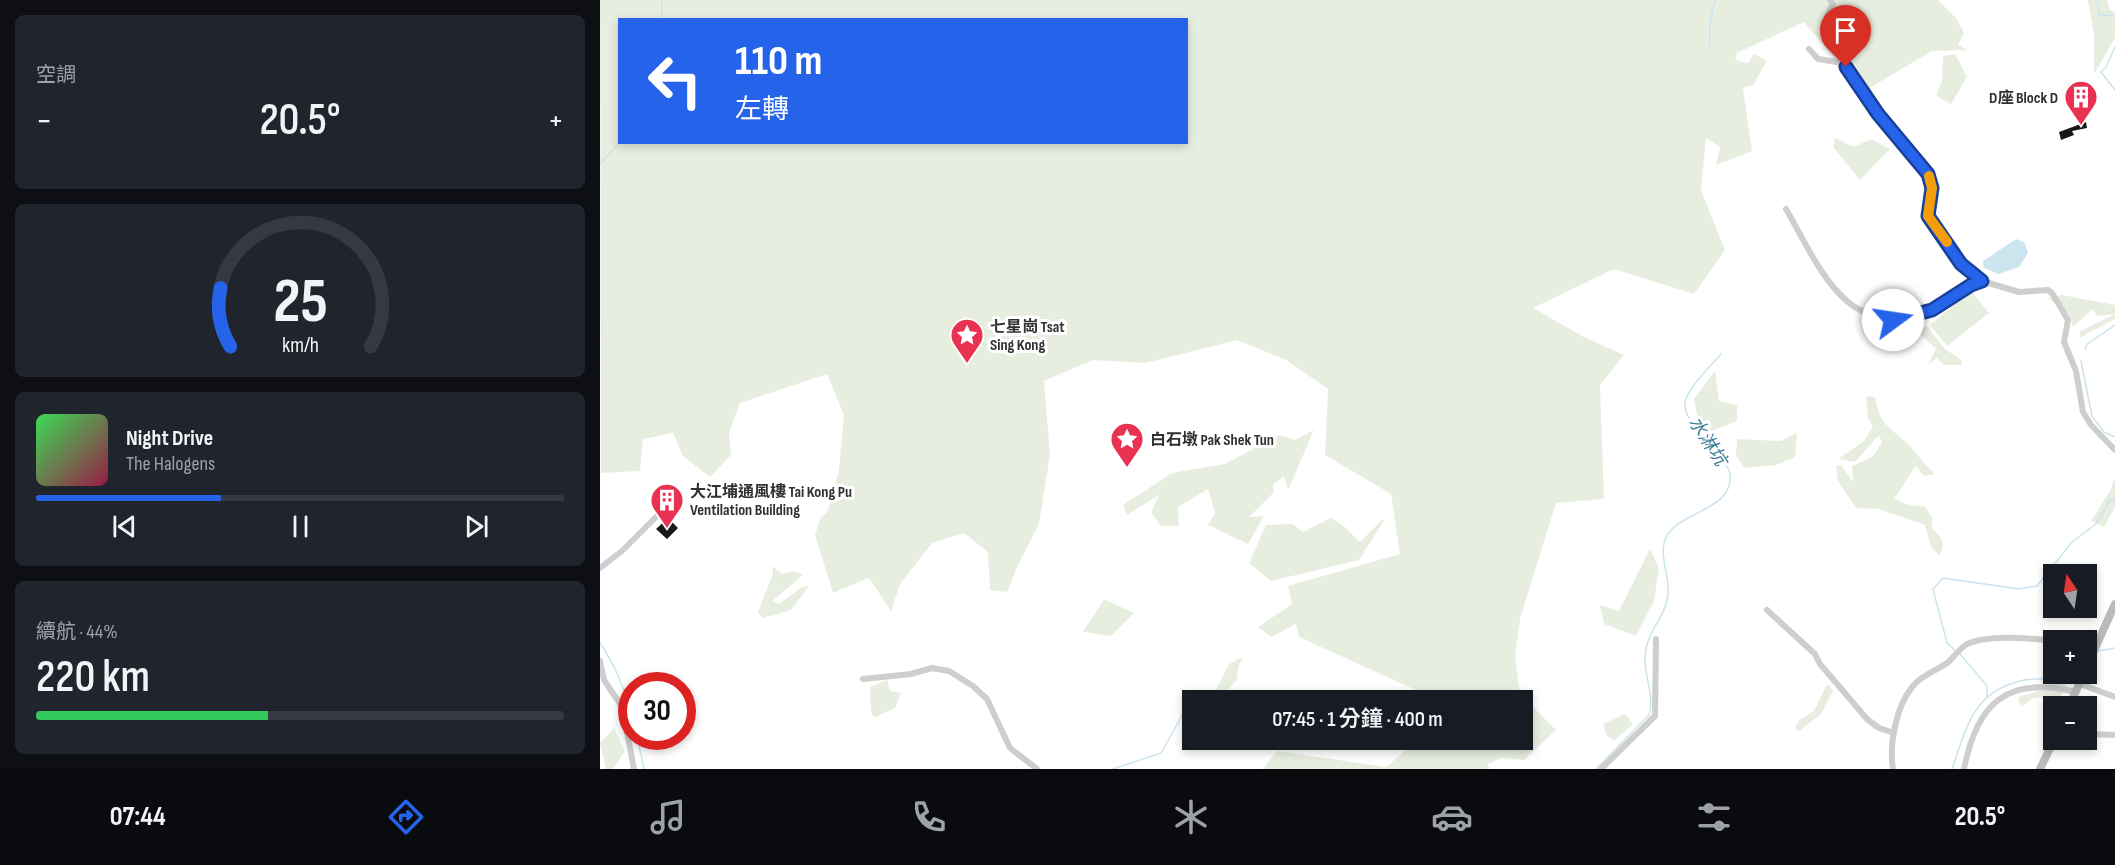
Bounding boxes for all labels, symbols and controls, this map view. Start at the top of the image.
pin [1820,5,1871,67]
icon: arrive [1829,14,1862,47]
text: 110 m [735,36,822,87]
icon: left [636,42,714,120]
text: 空調 [36,63,76,87]
building icon: D座 Block D [2063,79,2099,126]
place label: D座 Block D [1989,89,2058,108]
text: 20.5° [259,93,341,148]
text: 左轉 [735,94,789,126]
text: − [36,101,52,141]
text: + [548,101,564,141]
text: 25 [273,265,327,340]
position arrow [1861,288,1925,352]
place icon: 七星崗 Tsat Sing Kong [949,317,985,364]
place label: 七星崗 Tsat Sing Kong [990,318,1065,355]
text: km/h [281,334,319,359]
water label: 水淋坑 [1684,413,1733,472]
place icon: 白石墩 Pak Shek Tun [1109,421,1145,468]
text: Night Drive [126,425,213,452]
place label: 白石墩 Pak Shek Tun [1150,430,1274,450]
text: The Halogens [126,452,215,476]
building icon: 大江埔通風樓 Tai Kong Pu Ventilation Building [649,482,685,529]
place label: 大江埔通風樓 Tai Kong Pu Ventilation Building [690,482,852,520]
icon: previous [108,510,141,543]
icon: pause [284,510,317,543]
icon: next [460,510,493,543]
north arrow [2043,564,2097,618]
map controls [2043,564,2097,750]
text: 續航 · 44% [36,620,118,644]
button: + [2043,630,2097,684]
text: 220 km [36,650,150,705]
speed limit sign: 30 [618,672,696,750]
button: − [2043,696,2097,750]
text: 07:45 · 1 分鐘 · 400 m [1272,706,1443,733]
icon: directions [385,796,427,838]
icon: music [647,796,689,838]
icon: phone [908,796,950,838]
icon: climate [1170,796,1212,838]
icon: car [1431,796,1473,838]
icon: filters [1693,796,1735,838]
text: 07:44 [110,801,166,833]
text: 20.5° [1955,801,2005,833]

